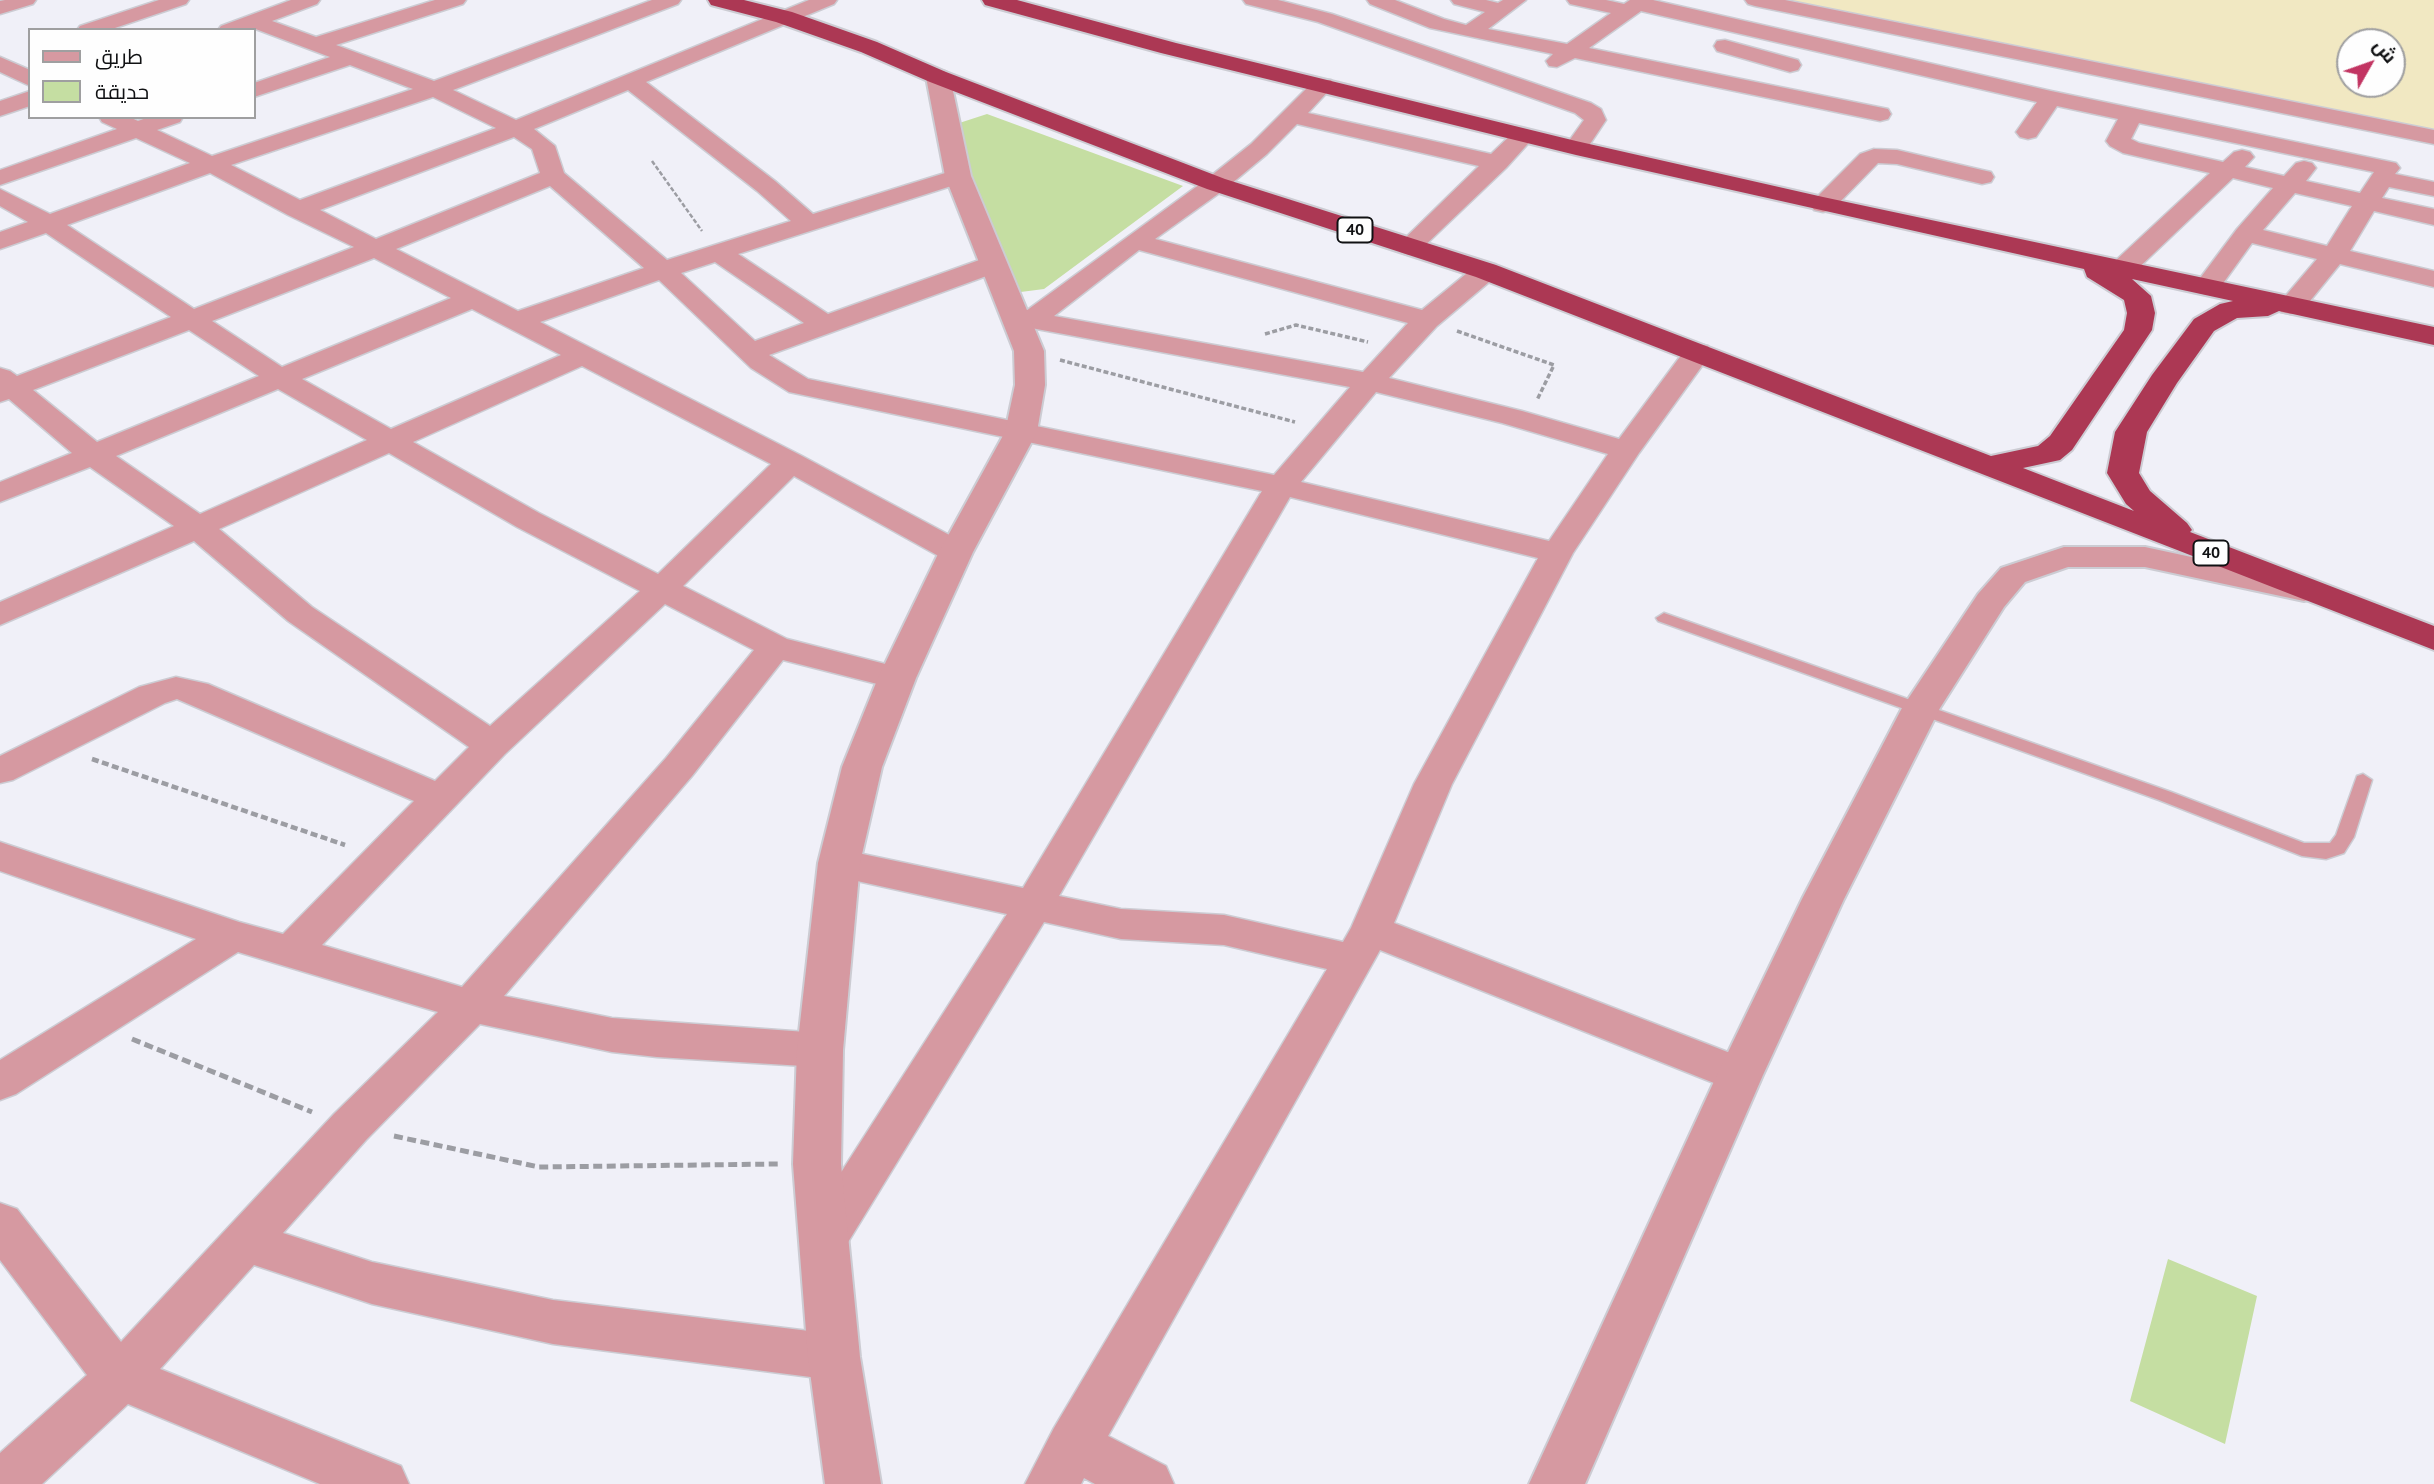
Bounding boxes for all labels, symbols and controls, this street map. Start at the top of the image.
legend [28,28,256,119]
north arrow [2336,28,2406,98]
text: ش [2369,34,2403,68]
text: طريق [95,43,143,70]
text: حديقة [95,78,149,105]
road number: 40 [1338,218,1372,242]
road number: 40 [2194,540,2228,566]

